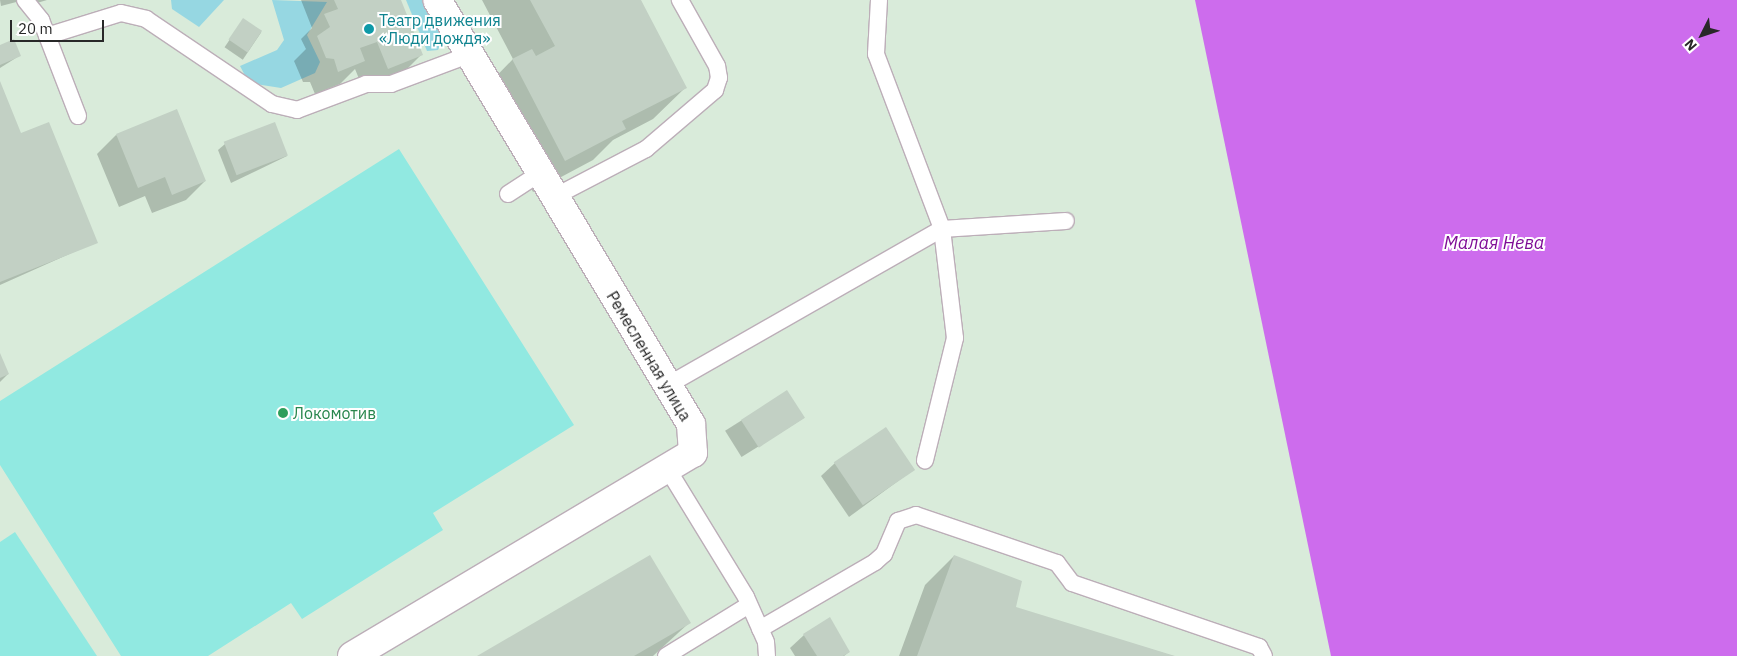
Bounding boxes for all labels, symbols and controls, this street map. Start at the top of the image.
scale bar [12,10,106,42]
place label: Театр движения «Люди дождя» [379,10,501,48]
north arrow [1677,10,1727,60]
text: 20 m [18,19,53,38]
marker: Театр движения «Люди дождя» [363,23,375,35]
text: N [1681,35,1701,55]
water label: Малая Нева [1444,232,1544,254]
street label: Ремесленная улица [603,288,695,424]
place label: Локомотив [293,403,376,423]
marker: Локомотив [277,407,289,419]

